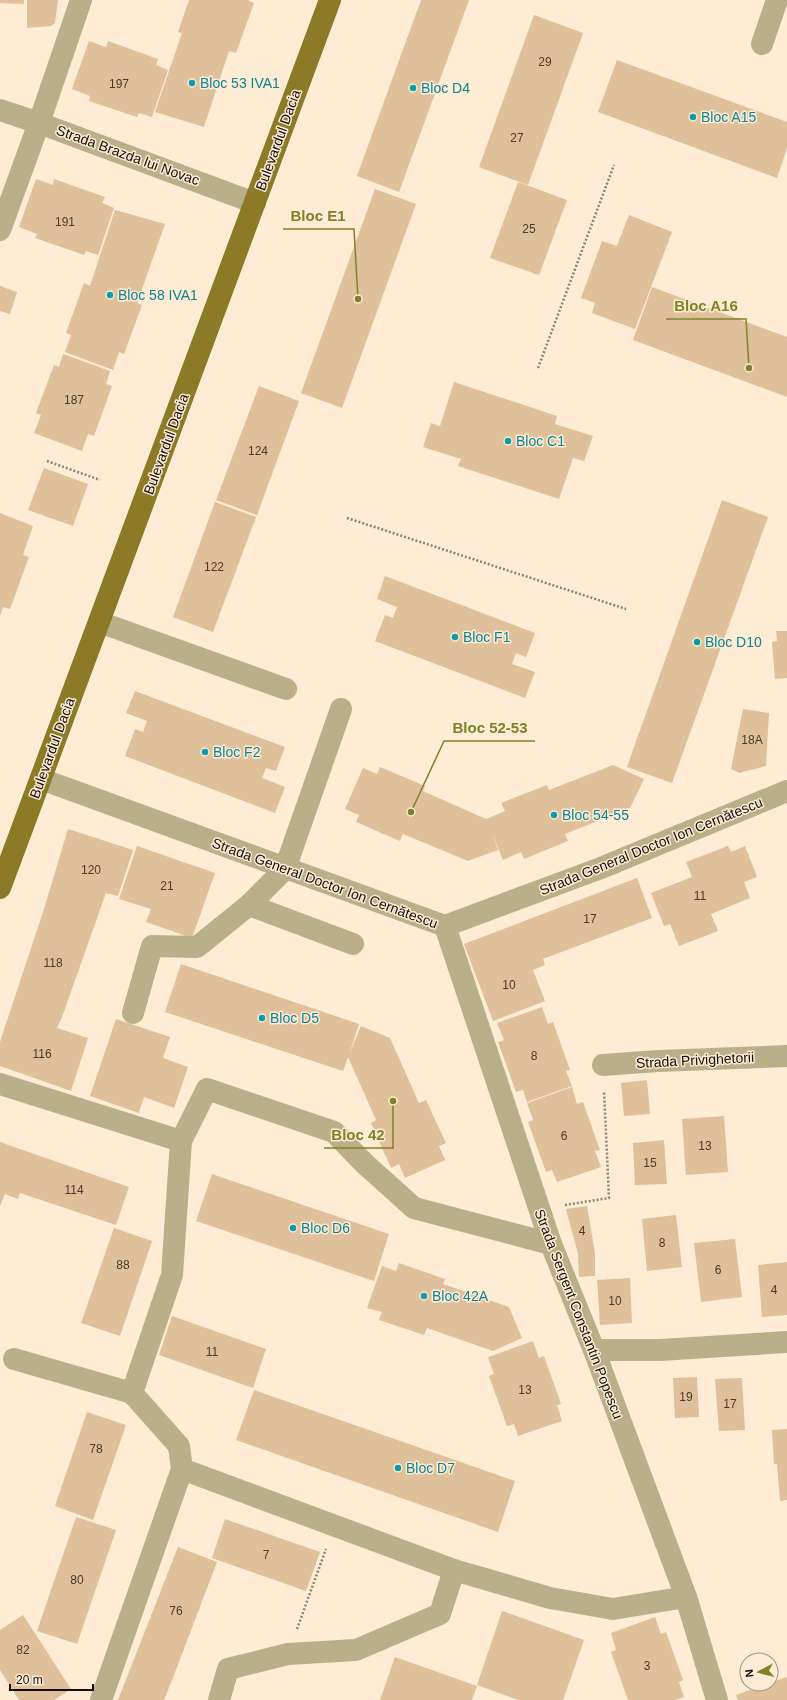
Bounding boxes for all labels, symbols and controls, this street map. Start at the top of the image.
house number: 29 [538,55,552,69]
place label: Bloc 53 IVA1 [200,75,280,91]
house number: 197 [109,77,129,91]
marker: Bloc 53 IVA1 [187,78,197,88]
place label: Bloc D4 [421,80,470,96]
marker: Bloc D4 [408,83,418,93]
street label: Bulevardul Dacia [252,87,304,192]
place label: Bloc A15 [701,109,756,125]
marker: Bloc A15 [688,112,698,122]
street label: Strada Brazda lui Novac [54,122,202,188]
house number: 27 [510,131,524,145]
callout: Bloc E1 [283,202,354,229]
text: Bloc E1 [290,207,346,224]
house number: 191 [55,215,75,229]
house number: 25 [522,222,536,236]
place label: Bloc 58 IVA1 [118,287,198,303]
marker: Bloc 58 IVA1 [105,290,115,300]
callout: Bloc A16 [666,292,746,319]
text: Bloc A16 [674,297,738,314]
street label: Bulevardul Dacia [140,391,192,496]
house number: 187 [64,393,84,407]
place label: Bloc C1 [516,433,565,449]
marker: Bloc C1 [503,436,513,446]
house number: 124 [248,444,268,458]
house number: 122 [204,560,224,574]
place label: Bloc F1 [463,629,511,645]
marker: Bloc F1 [450,632,460,642]
place label: Bloc D10 [705,634,762,650]
marker: Bloc D10 [692,637,702,647]
street label: Bulevardul Dacia [26,695,78,800]
callout: Bloc 52-53 [444,714,535,741]
text: Bloc 52-53 [452,719,528,736]
house number: 18A [741,733,763,747]
place label: Bloc F2 [213,744,261,760]
marker: Bloc F2 [200,747,210,757]
street label: Strada General Doctor Ion Cernătescu [537,794,765,898]
place label: Bloc 54-55 [562,807,629,823]
marker: Bloc 54-55 [549,810,559,820]
street label: Strada General Doctor Ion Cernătescu [210,835,440,931]
house number: 120 [81,863,101,877]
house number: 21 [160,879,174,893]
house number: 11 [694,889,707,903]
house number: 17 [583,912,597,926]
house number: 118 [43,956,63,970]
house number: 10 [502,978,516,992]
place label: Bloc D5 [270,1010,319,1026]
marker: Bloc D5 [257,1013,267,1023]
house number: 116 [32,1047,52,1061]
house number: 8 [531,1049,538,1063]
street label: Strada Privighetorii [636,1049,754,1071]
callout: Bloc 42 [324,1121,393,1148]
text: Bloc 42 [331,1126,385,1143]
house number: 6 [561,1129,568,1143]
house number: 13 [698,1139,712,1153]
house number: 15 [643,1156,657,1170]
house number: 114 [64,1183,84,1197]
street label: Strada Sergent Constantin Popescu [532,1207,626,1421]
place label: Bloc D6 [301,1220,350,1236]
marker: Bloc D6 [288,1223,298,1233]
house number: 4 [579,1224,586,1238]
house number: 8 [659,1236,666,1250]
house number: 88 [116,1258,130,1272]
house number: 6 [715,1263,722,1277]
house number: 4 [771,1283,778,1297]
place label: Bloc 42A [432,1288,489,1304]
marker: Bloc 42A [419,1291,429,1301]
house number: 10 [608,1294,622,1308]
house number: 11 [206,1345,219,1359]
house number: 13 [518,1383,532,1397]
house number: 19 [679,1390,693,1404]
house number: 17 [723,1397,737,1411]
house number: 78 [89,1442,103,1456]
place label: Bloc D7 [406,1460,455,1476]
marker: Bloc D7 [393,1463,403,1473]
house number: 7 [263,1548,270,1562]
house number: 80 [70,1573,84,1587]
house number: 76 [169,1604,183,1618]
house number: 82 [16,1643,30,1657]
north arrow [739,1652,779,1692]
house number: 3 [644,1659,651,1673]
scale bar [10,1666,93,1692]
text: N [743,1668,756,1678]
text: 20 m [16,1673,43,1687]

